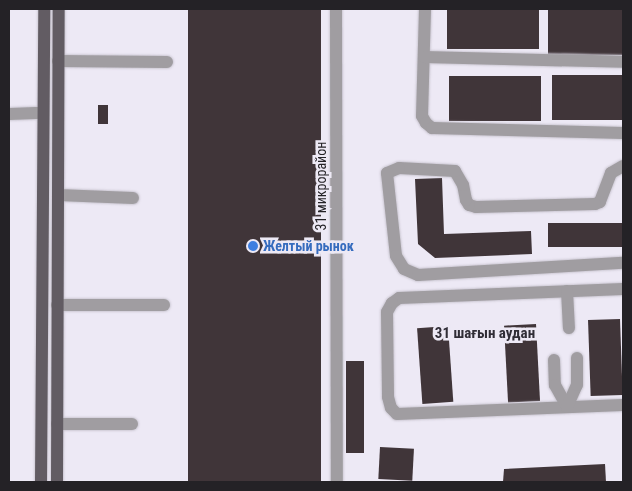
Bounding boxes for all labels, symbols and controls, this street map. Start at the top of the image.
street label: 31 микрорайон [313,142,329,230]
place label: Желтый рынок [263,238,354,254]
marker: Желтый рынок [247,240,259,252]
district label: 31 шағын аудан [435,325,535,343]

